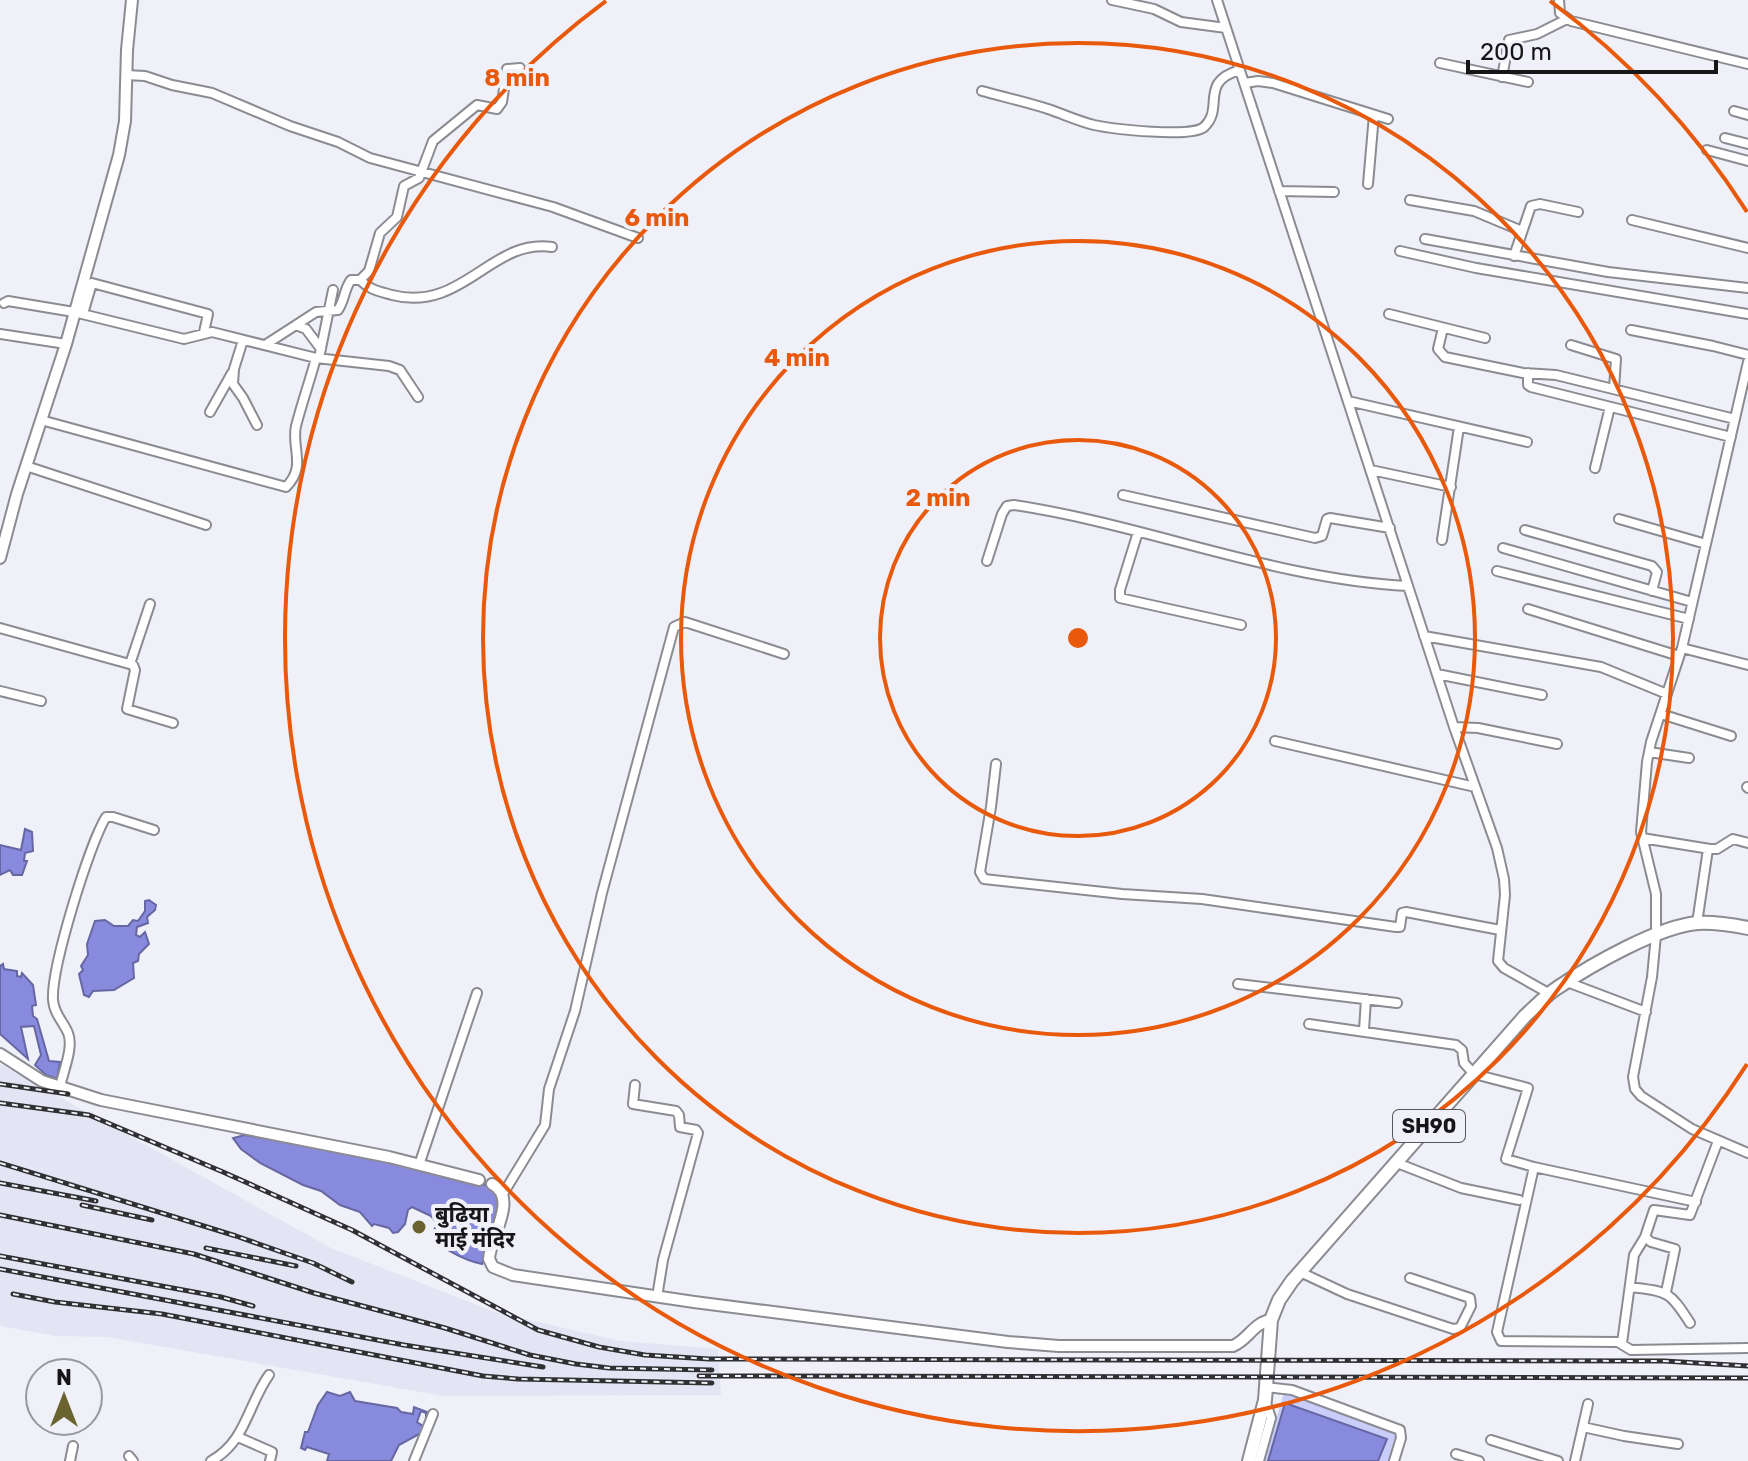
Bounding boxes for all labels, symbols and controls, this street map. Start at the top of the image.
scale bar [1468,24,1716,74]
text: 200 m [1480,38,1552,66]
text: 8 min [484,64,550,92]
text: 6 min [624,204,690,232]
text: 4 min [764,344,830,372]
text: 2 min [906,484,971,512]
centre of rings [1064,624,1092,652]
road number: SH90 [1393,1110,1465,1142]
place label: बुढ़िया माई मंदिर [435,1201,516,1253]
marker: बुढ़िया माई मंदिर [410,1218,428,1236]
north arrow [24,1357,104,1437]
text: N [56,1364,72,1391]

